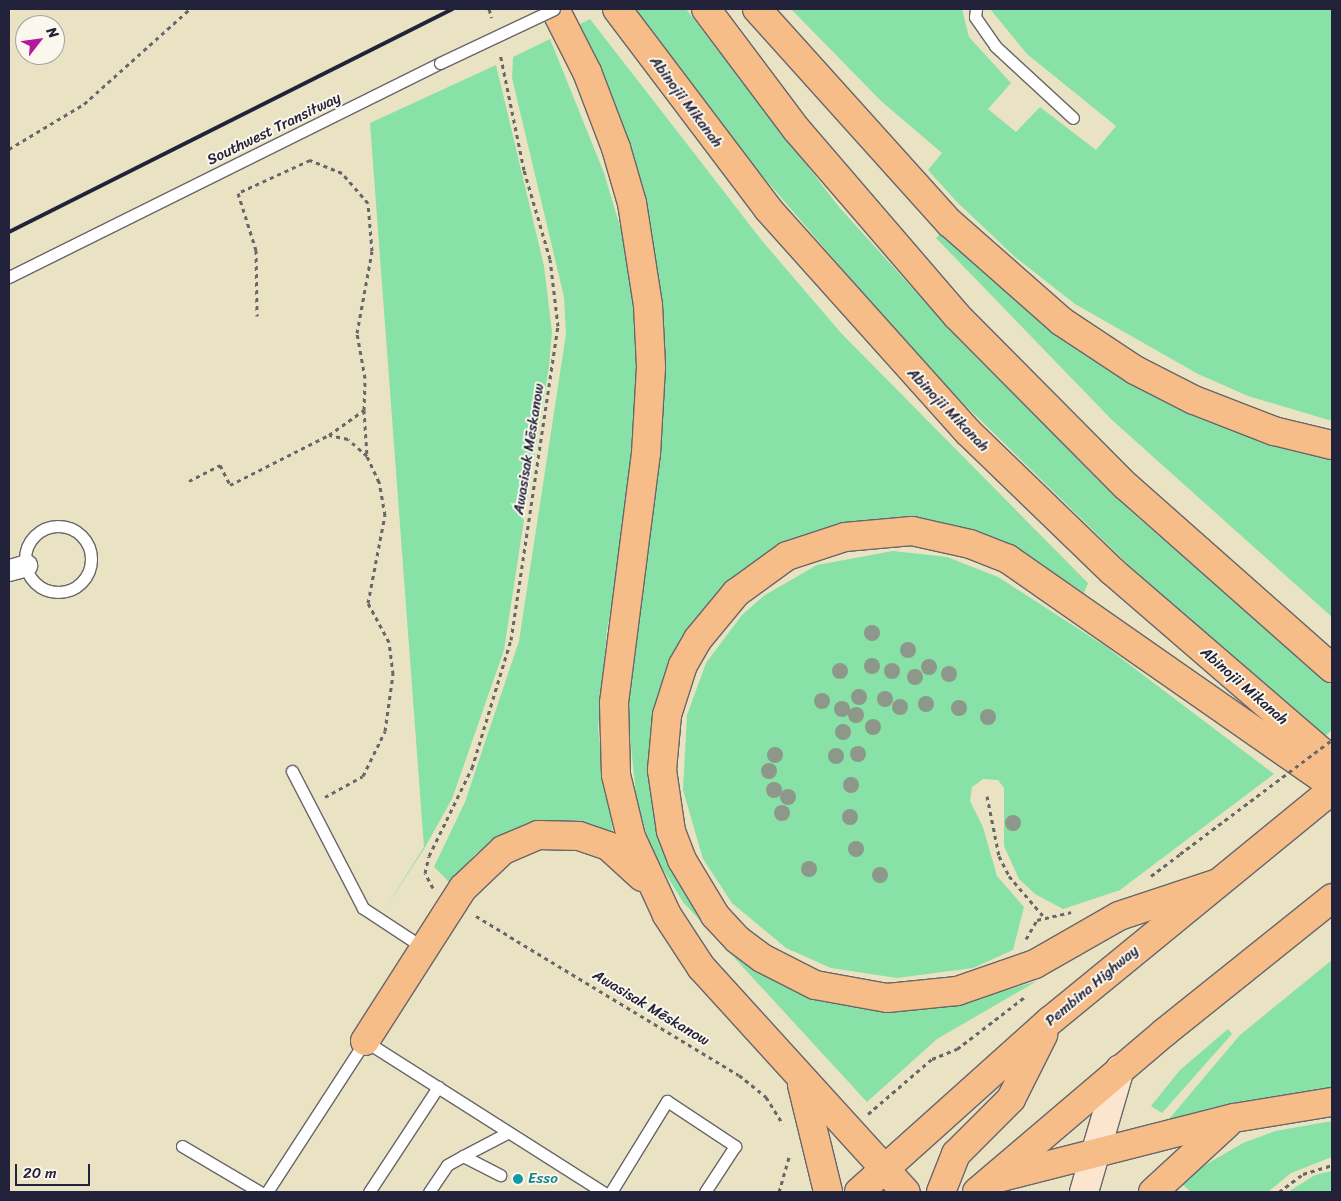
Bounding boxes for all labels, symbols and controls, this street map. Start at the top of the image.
north arrow [15,15,65,65]
text: N [39,22,66,43]
street label: Abinojii Mikanah [646,53,726,151]
street label: Southwest Transitway [205,89,343,169]
street label: Abinojii Mikanah [903,364,993,456]
street label: Awasisak Mēskanow [510,382,548,516]
street label: Abinojii Mikanah [1197,643,1291,729]
street label: Pembina Highway [1042,942,1142,1030]
street label: Awasisak Mēskanow [589,966,713,1050]
scale bar [18,1154,92,1186]
text: 20 m [23,1160,57,1186]
place label: Esso [528,1170,558,1188]
marker: Esso [512,1173,524,1185]

